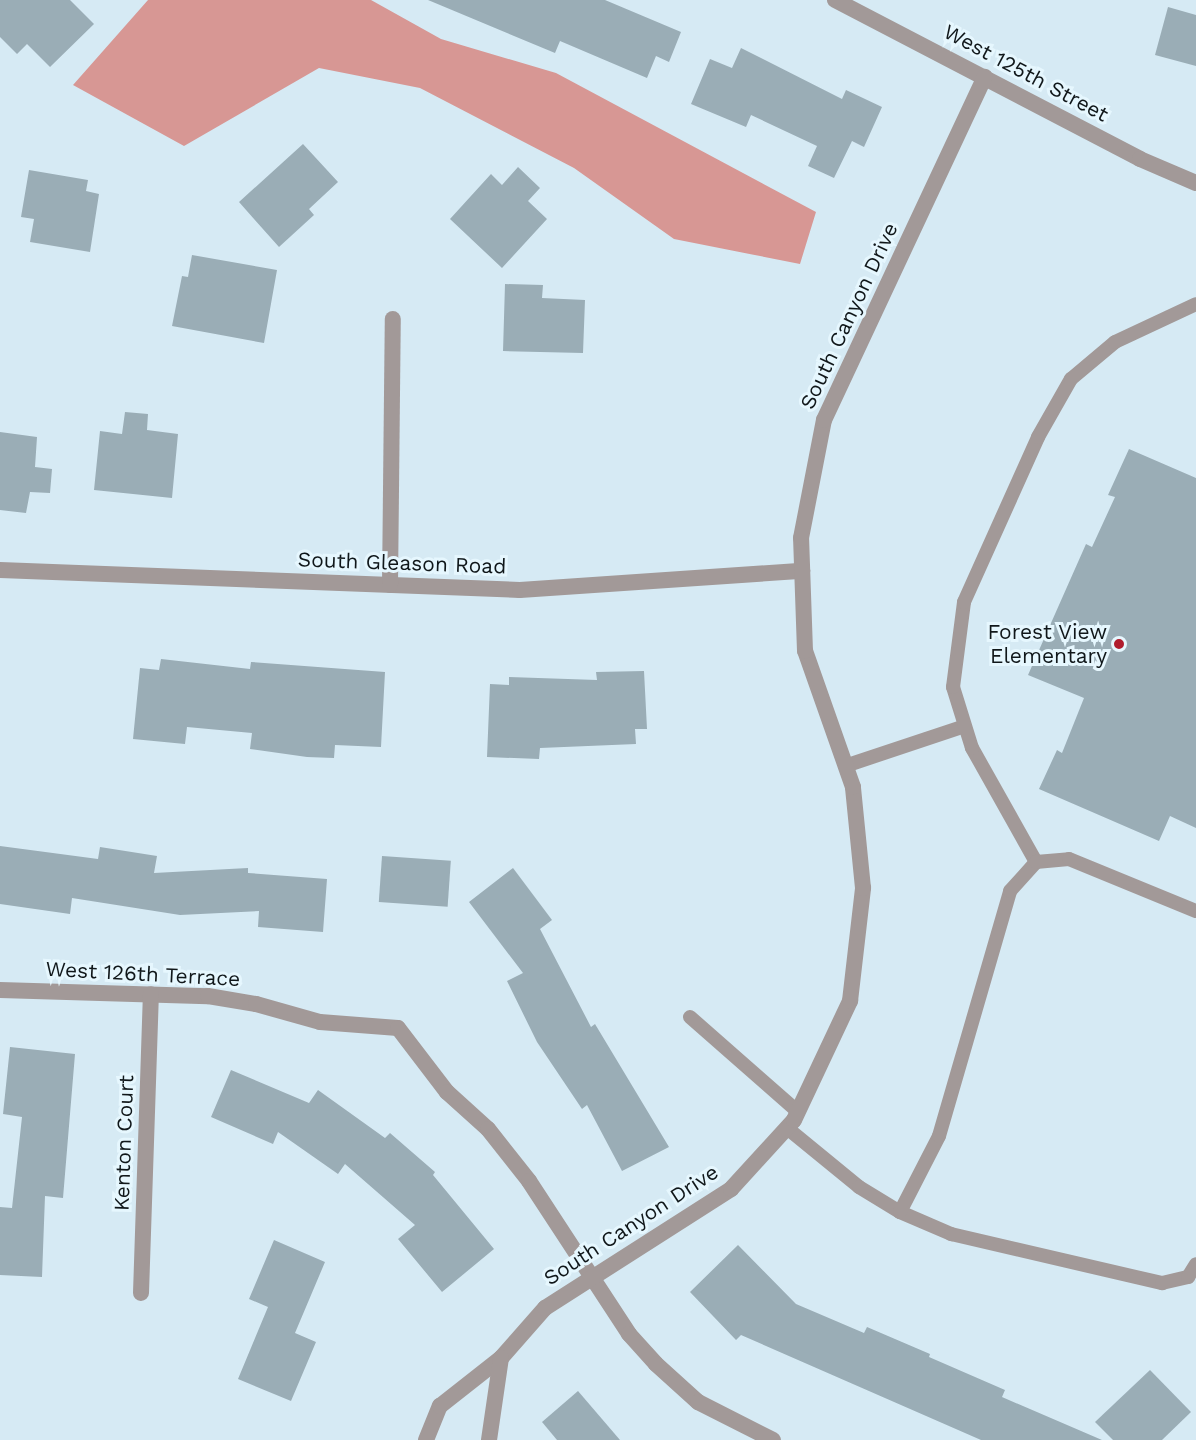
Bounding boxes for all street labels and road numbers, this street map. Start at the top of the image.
street label: West 125th Street [939,19,1113,127]
street label: South Canyon Drive [795,219,903,413]
street label: South Gleason Road [297,547,507,579]
street label: West 126th Terrace [45,956,241,992]
street label: Kenton Court [109,1075,139,1211]
street label: South Canyon Drive [539,1159,723,1291]

